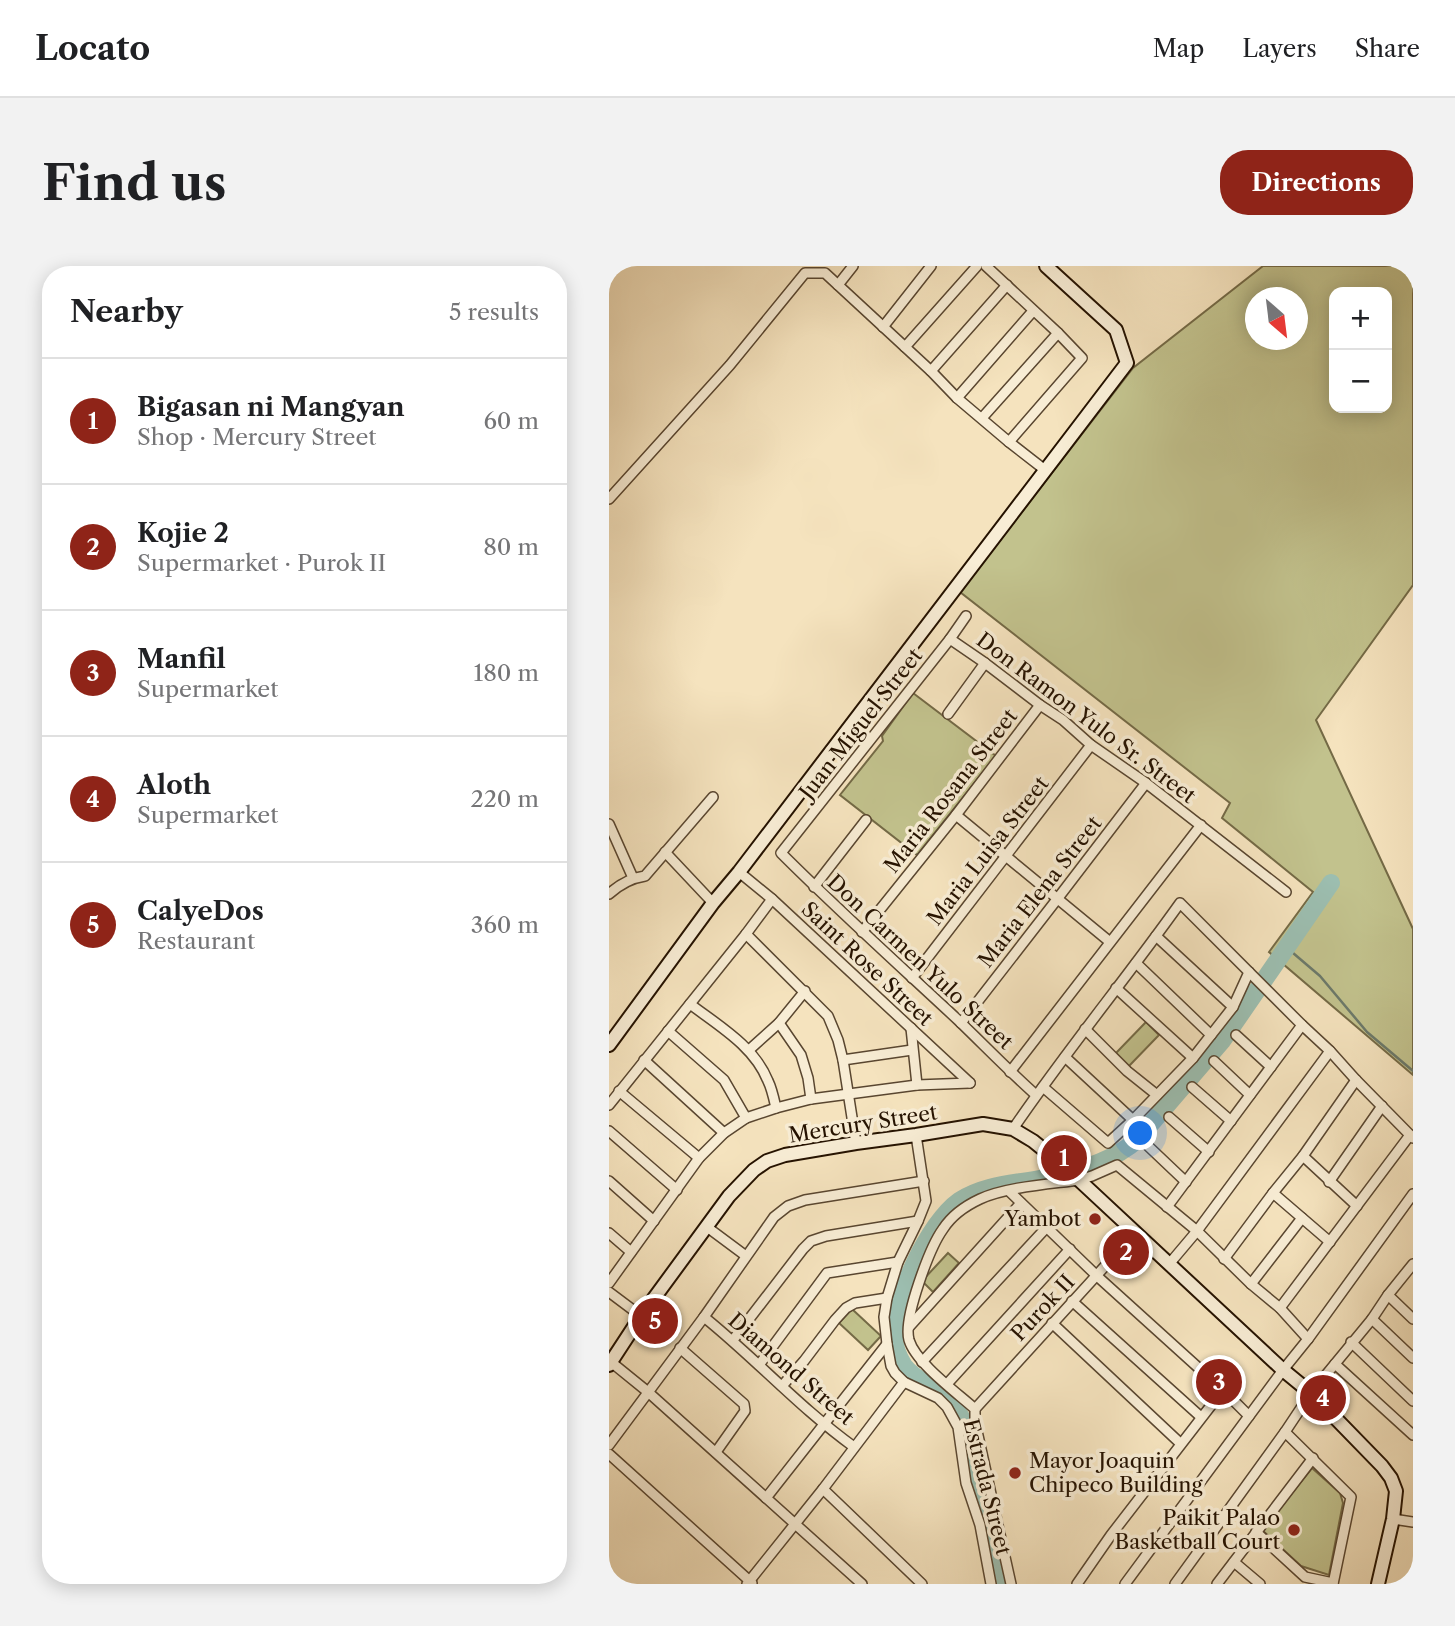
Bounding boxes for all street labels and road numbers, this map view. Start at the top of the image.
street label: Don Ramon Yulo Sr. Street [972,627,1201,809]
street label: Juan Miguel Street [792,643,928,807]
street label: Maria Rosana Street [879,703,1023,878]
street label: Maria Luisa Street [922,771,1054,930]
street label: Maria Elena Street [973,811,1107,972]
street label: Don Carmen Yulo Street [822,869,1019,1055]
street label: Saint Rose Street [797,896,939,1031]
street label: Mercury Street [787,1099,940,1148]
street label: Purok II [1006,1269,1080,1346]
street label: Diamond Street [724,1307,860,1430]
street label: Estrada Street [958,1416,1017,1558]

